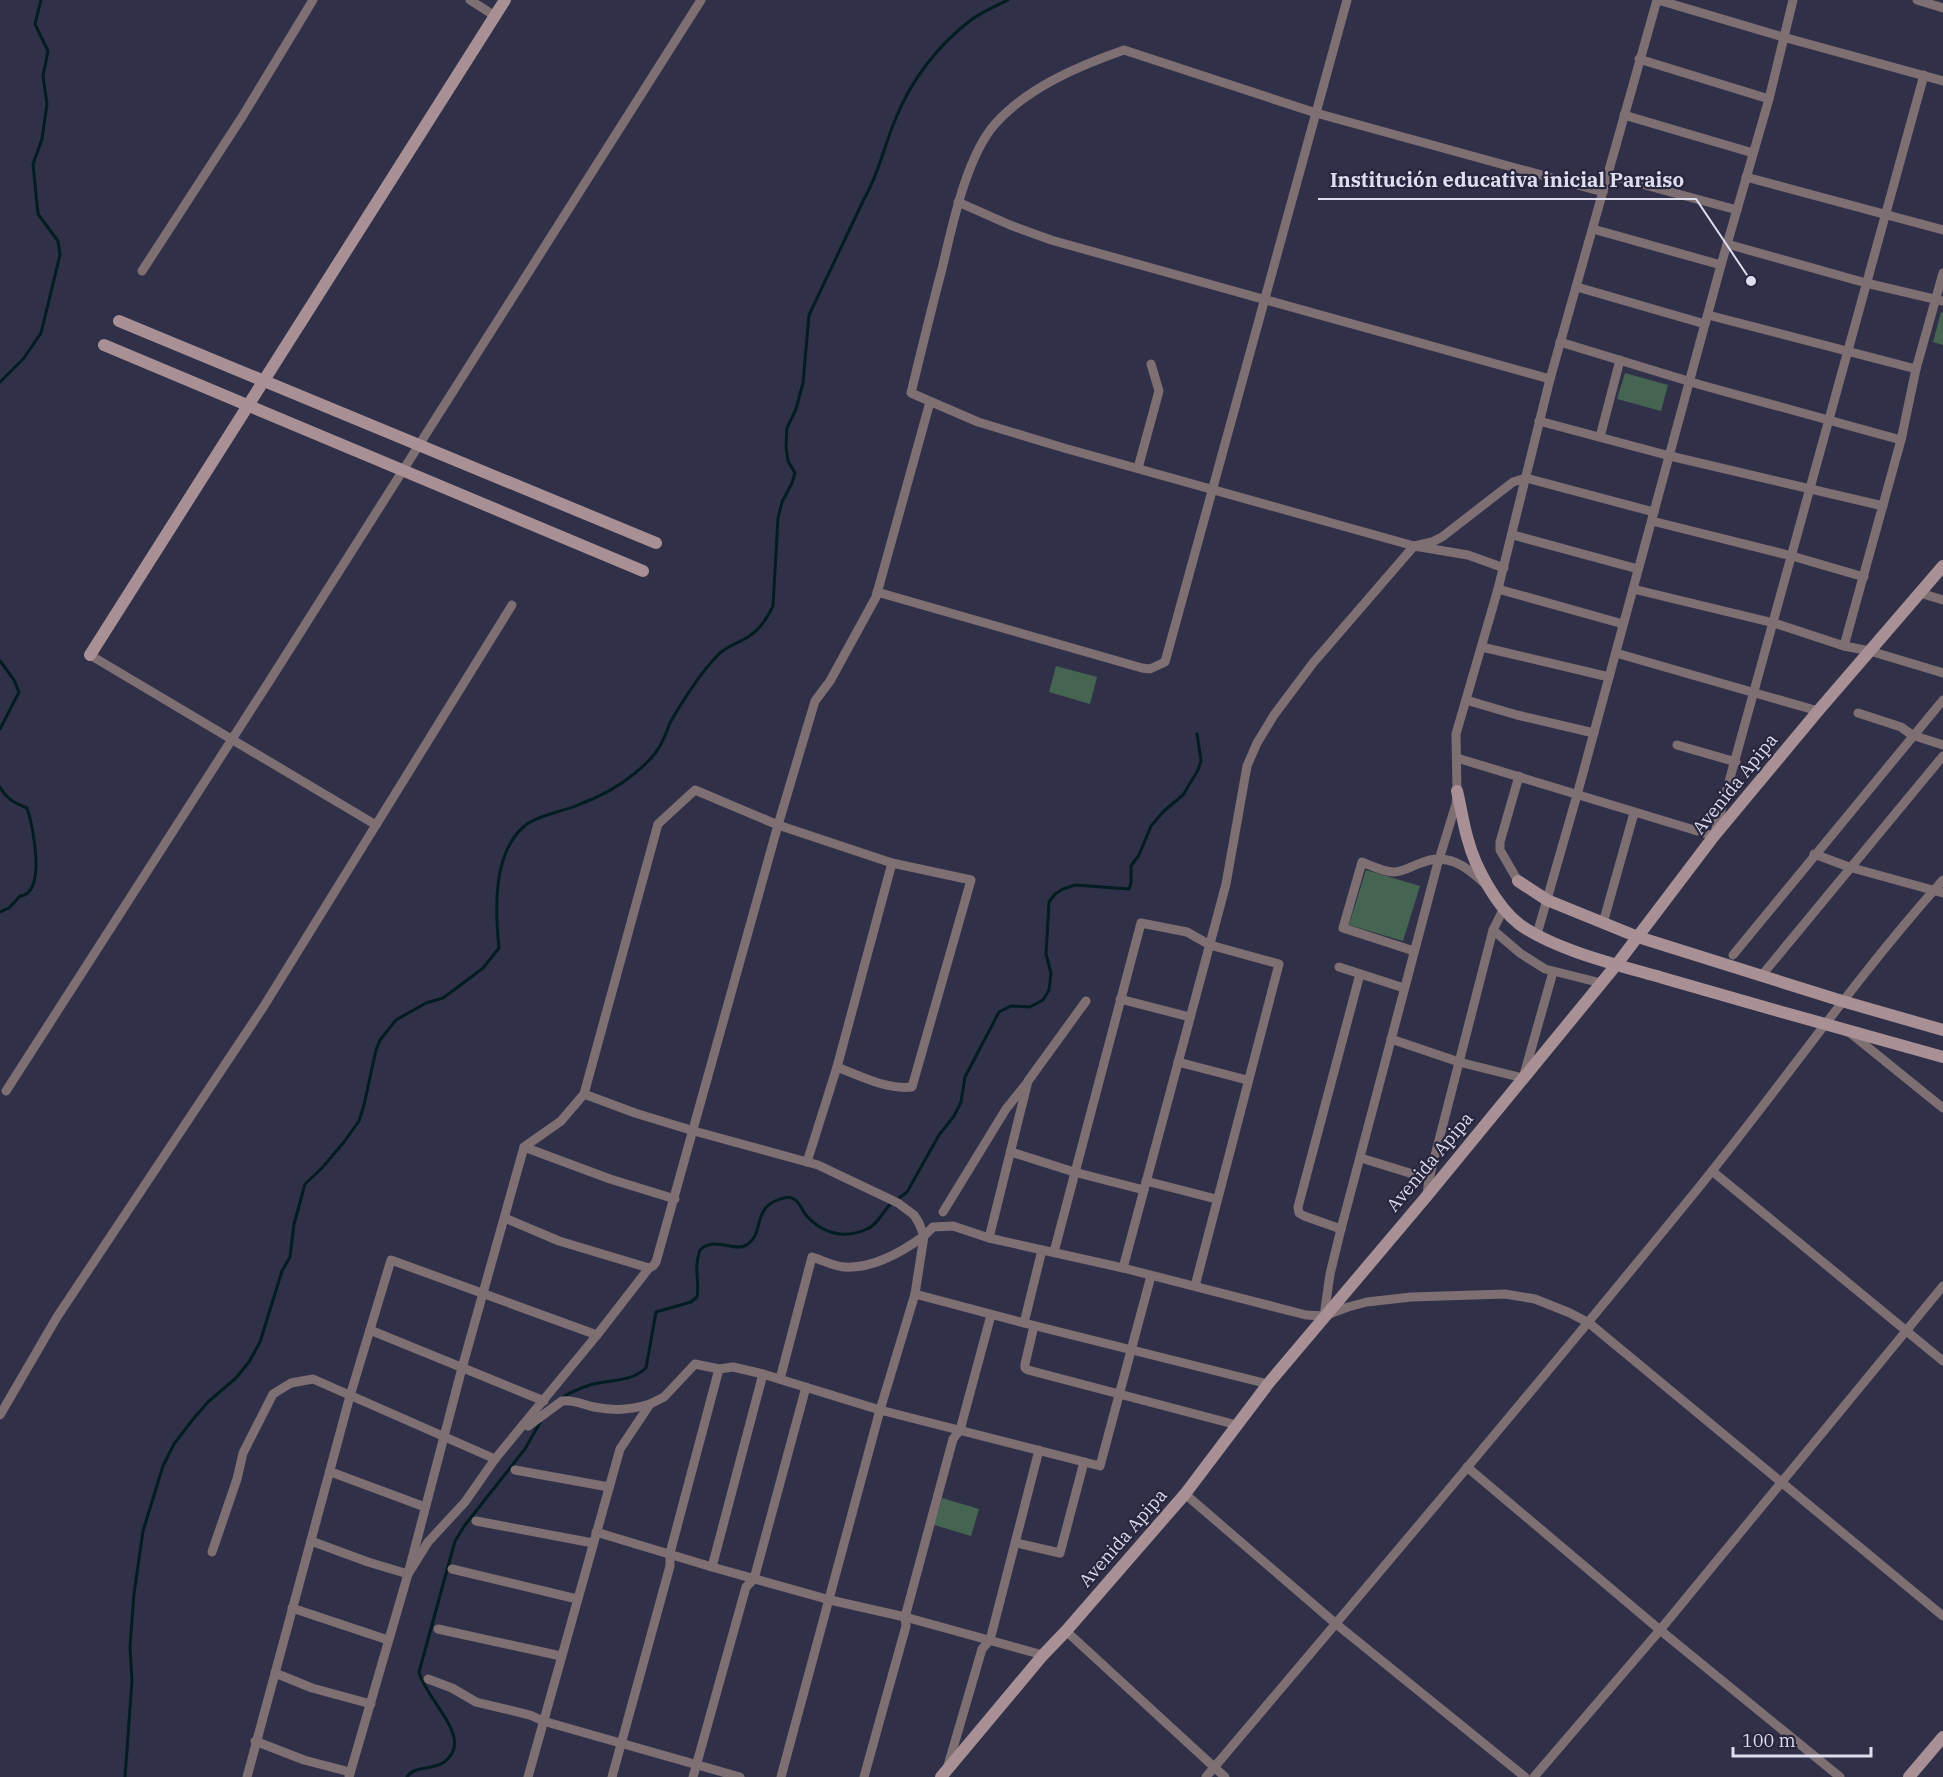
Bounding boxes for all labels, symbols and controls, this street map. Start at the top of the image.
callout: Institución educativa inicial Paraiso [1318,161,1696,199]
text: Institución educativa inicial Paraiso [1330,166,1684,193]
street label: Avenida Apipa [1687,729,1782,839]
street label: Avenida Apipa [1381,1107,1478,1216]
street label: Avenida Apipa [1074,1484,1172,1592]
scale bar [1733,1720,1871,1758]
text: 100 m [1742,1729,1796,1752]

